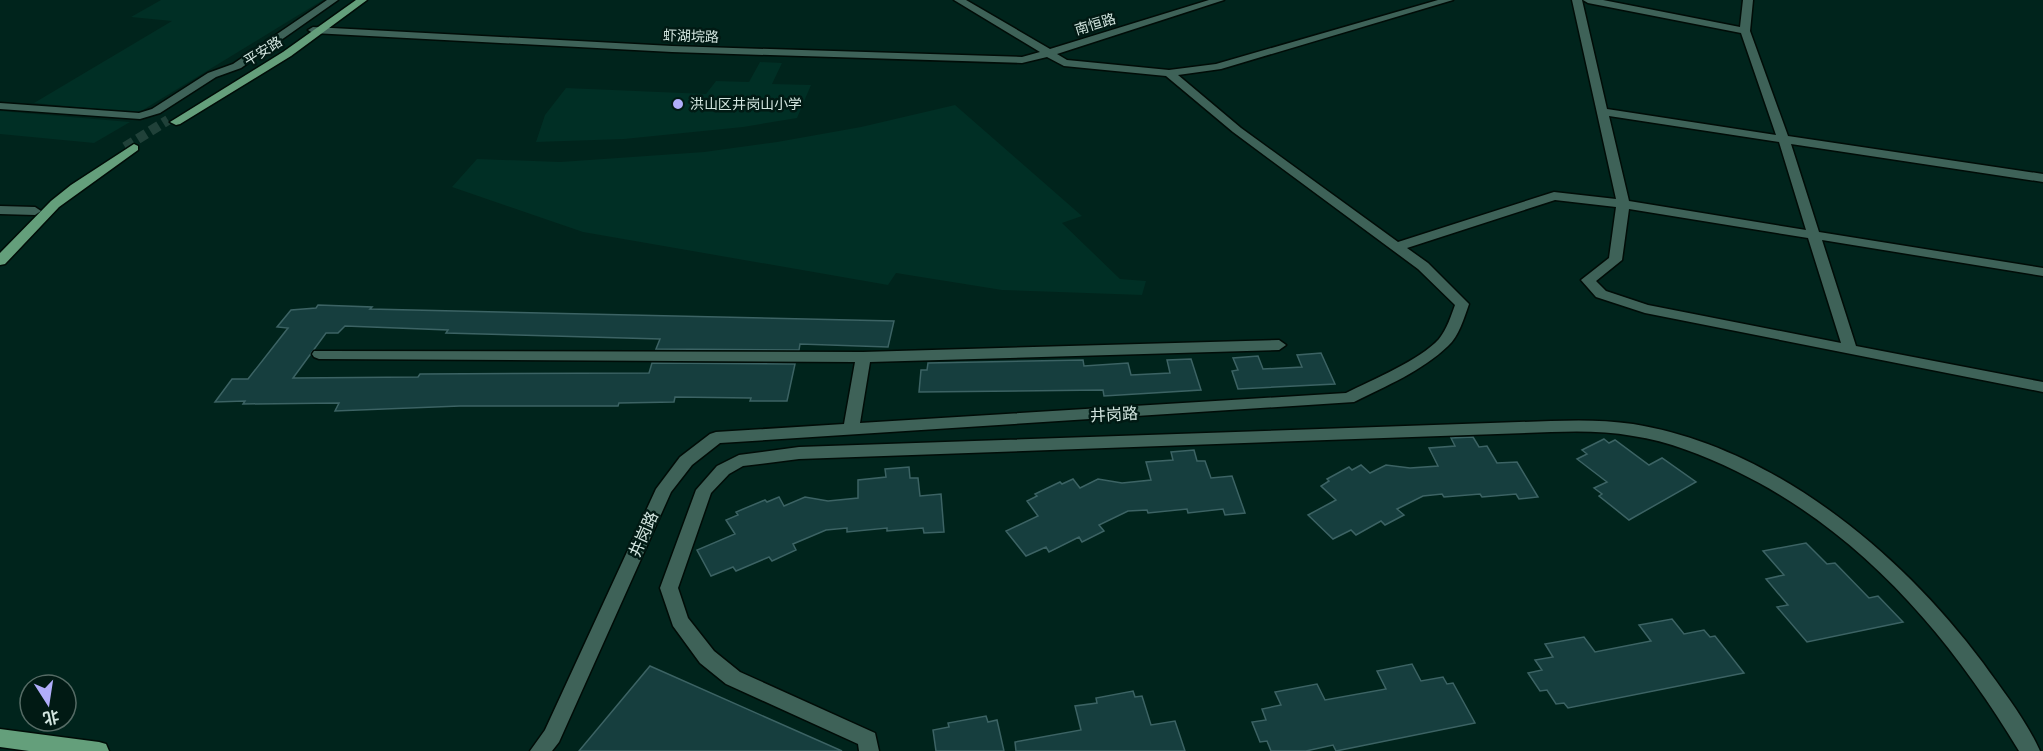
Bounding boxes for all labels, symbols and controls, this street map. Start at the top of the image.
street label: 南恒路 [1073,10,1117,38]
street label: 虾湖垸路 [663,27,719,45]
street label: 平安路 [241,33,285,69]
place label: 洪山区井岗山小学 [690,96,802,112]
marker: 洪山区井岗山小学 [671,97,685,111]
street label: 井岗路 [1090,404,1138,424]
street label: 井岗路 [625,508,661,560]
north arrow [18,673,78,733]
text: 北 [41,707,61,728]

